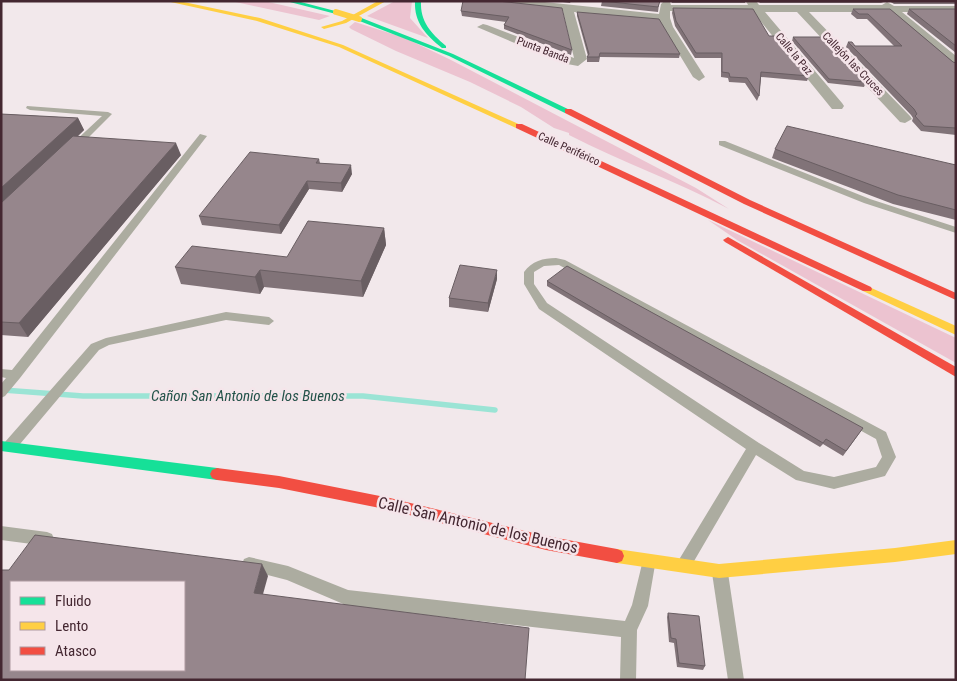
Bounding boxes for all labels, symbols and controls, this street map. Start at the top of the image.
street label: Calle la Paz [773,30,815,78]
street label: Callejón las Cruces [819,30,887,98]
street label: Punta Banda [515,34,571,66]
street label: Calle Periférico [536,130,602,169]
water label: Cañon San Antonio de los Buenos [151,387,345,405]
street label: Calle San Antonio de los Buenos [376,493,580,557]
legend [10,581,185,671]
text: Fluido [55,592,91,610]
text: Lento [55,617,88,635]
text: Atasco [55,642,96,660]

